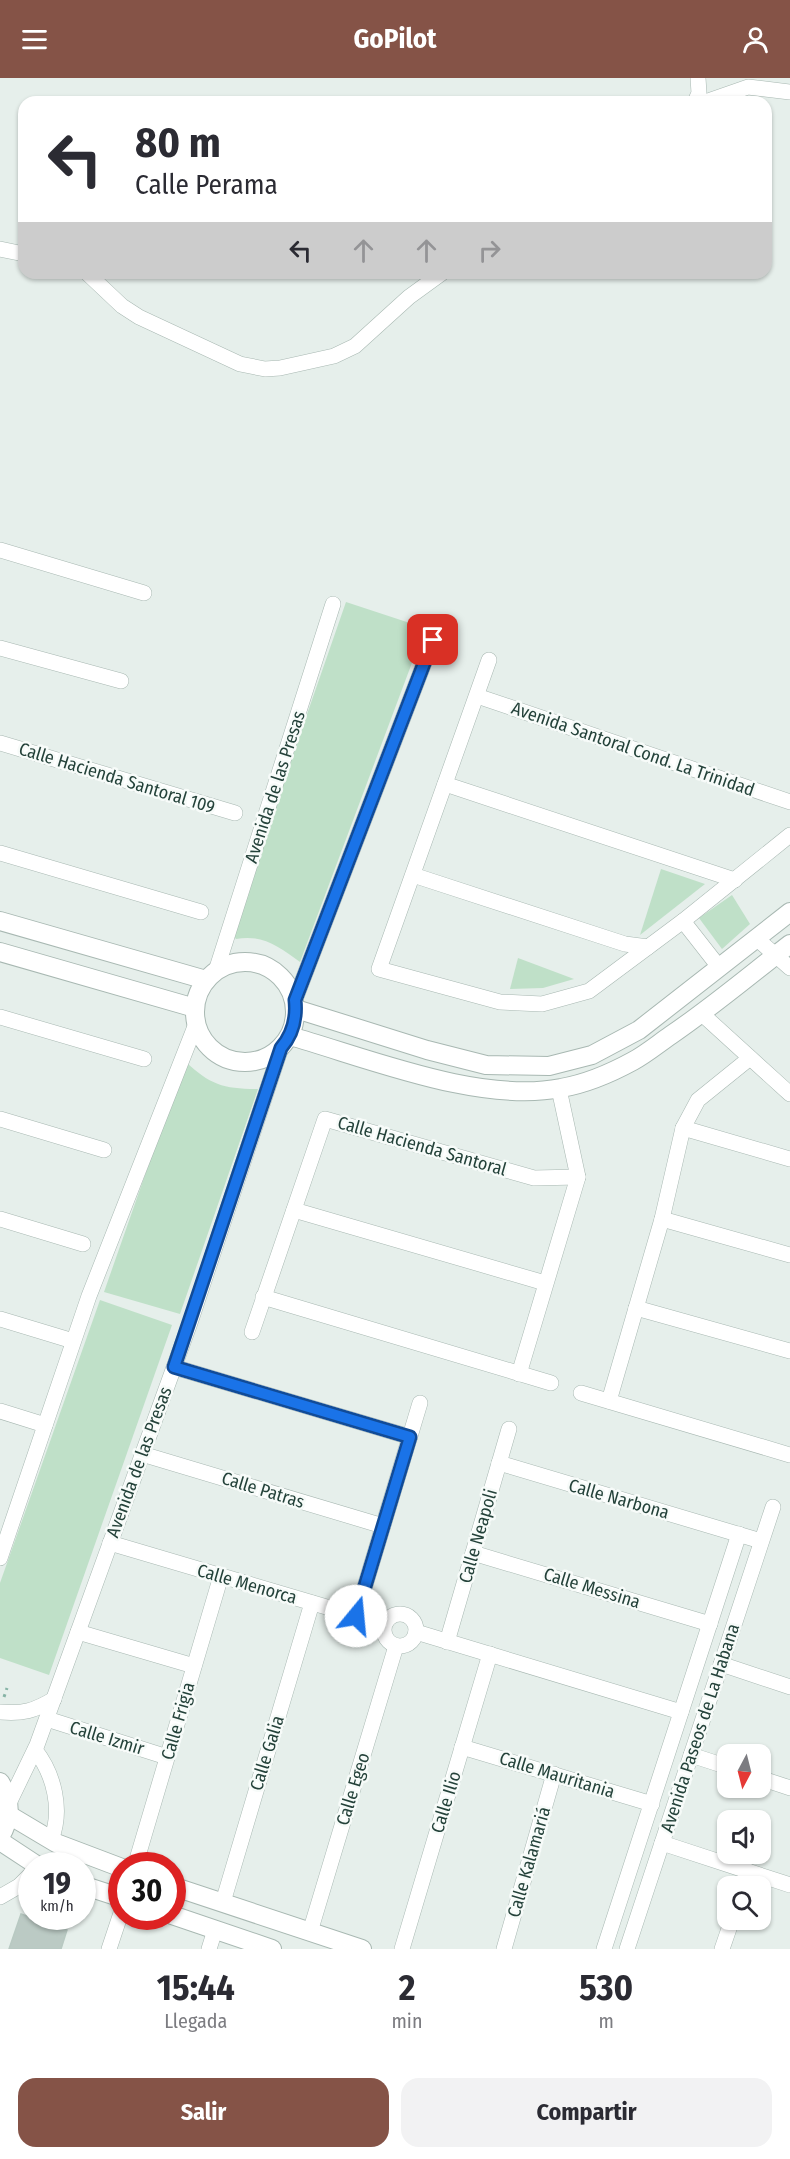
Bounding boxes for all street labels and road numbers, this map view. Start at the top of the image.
street label: Avenida Santoral Cond. La Trinidad [509,697,757,801]
street label: Avenida de las Presas [240,708,310,866]
street label: Calle Hacienda Santoral 109 [16,738,218,818]
street label: Calle Hacienda Santoral [335,1111,509,1181]
street label: Avenida de las Presas [102,1383,177,1540]
street label: Calle Patras [219,1467,307,1513]
street label: Calle Narbona [566,1474,672,1524]
street label: Calle Neapoli [454,1486,502,1586]
street label: Calle Menorca [195,1559,300,1609]
street label: Calle Messina [541,1563,643,1613]
street label: Avenida Paseos de La Habana [656,1621,744,1835]
street label: Calle Frigia [156,1679,200,1762]
street label: Calle Galia [245,1713,289,1793]
street label: Calle Izmir [67,1716,148,1760]
street label: Calle Mauritania [497,1747,617,1803]
street label: Calle Egeo [332,1750,374,1828]
street label: Calle Ilio [426,1768,466,1836]
street label: Calle Kalamariá [503,1804,555,1920]

